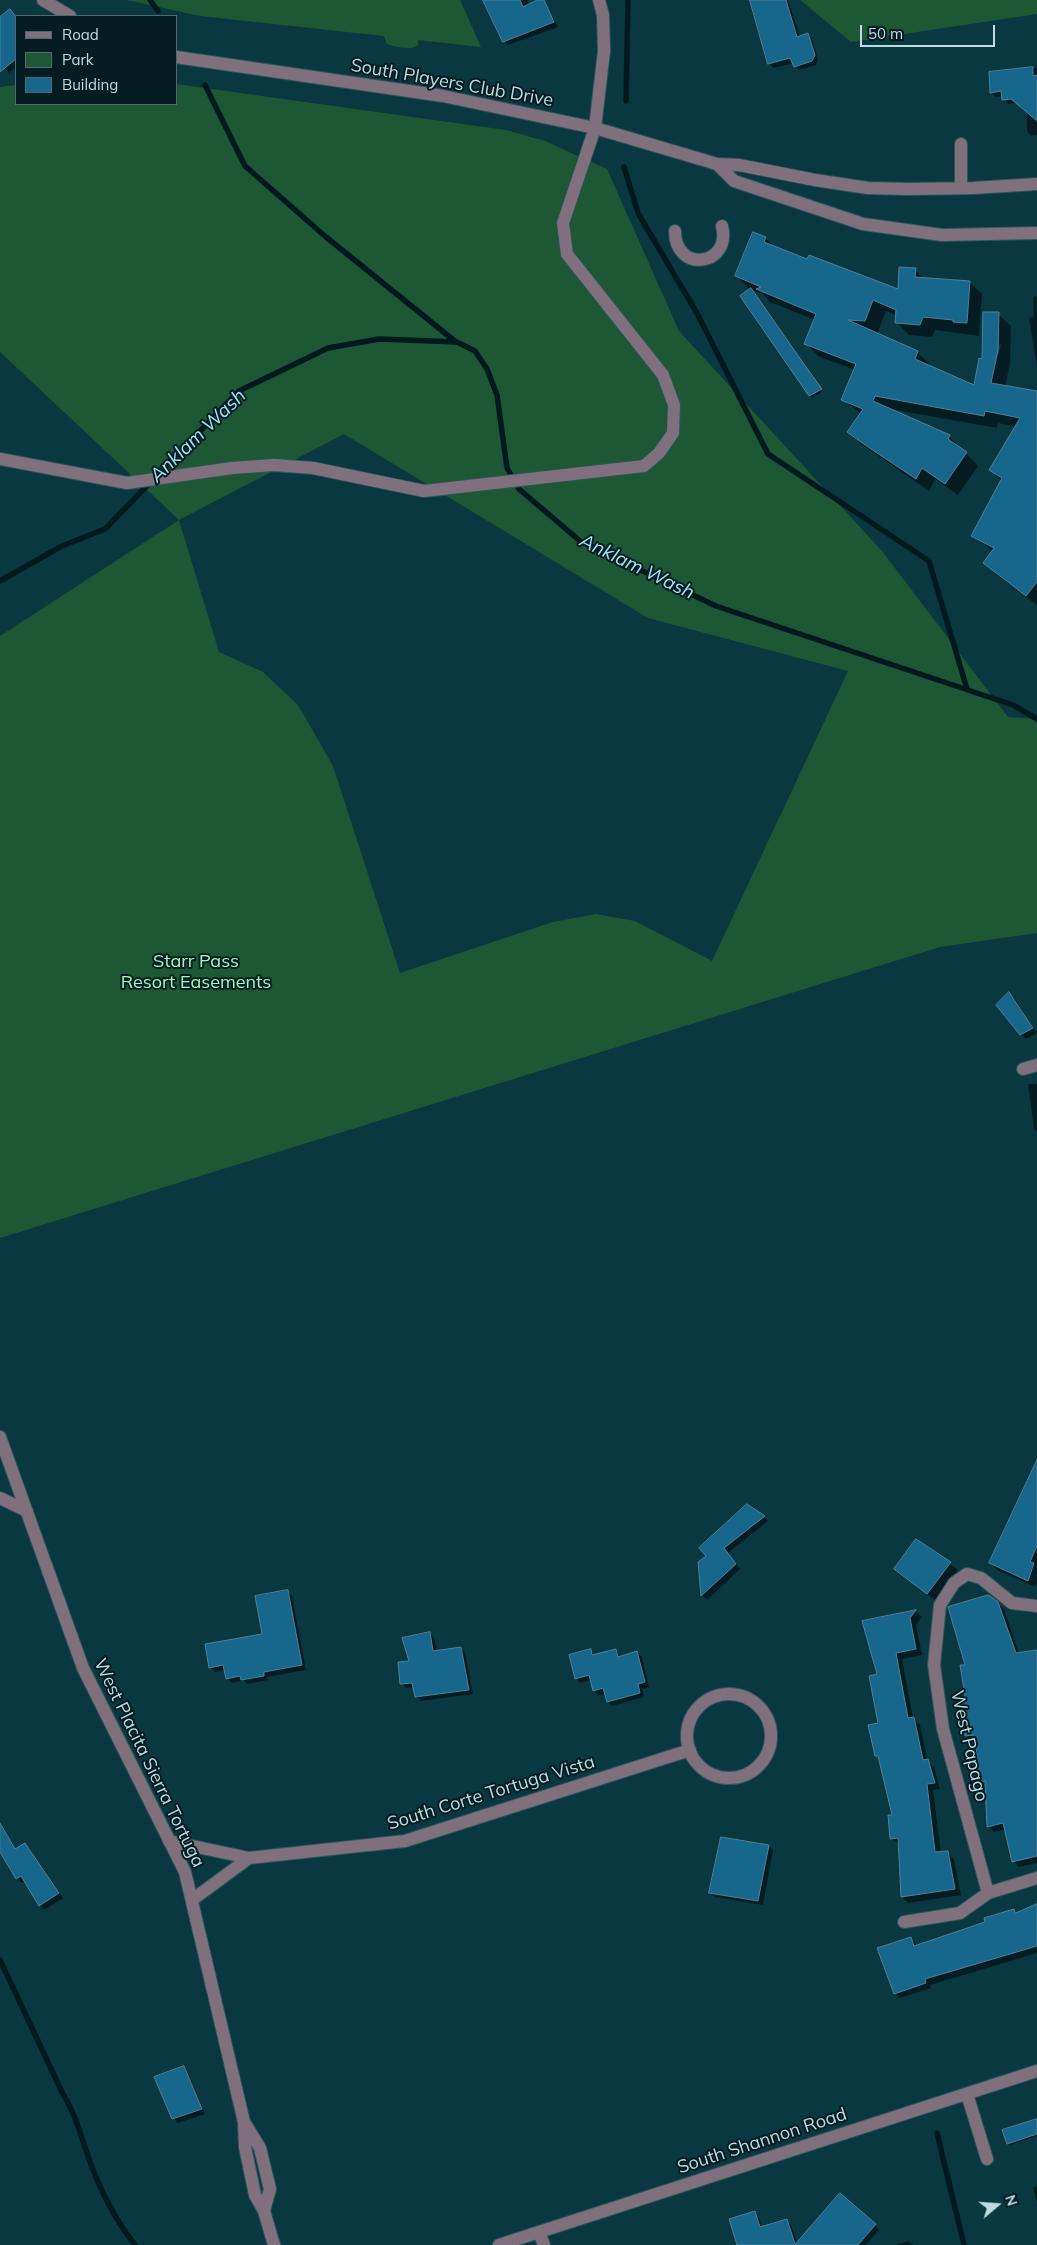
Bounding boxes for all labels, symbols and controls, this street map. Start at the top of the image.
legend [15,15,178,105]
scale bar [862,15,997,47]
text: 50 m [868,24,903,43]
text: Road [62,25,99,44]
text: Park [62,50,94,69]
street label: South Players Club Drive [349,55,555,111]
text: Building [62,75,118,94]
water label: Anklam Wash [145,385,251,487]
water label: Anklam Wash [576,529,698,605]
park label: Starr Pass Resort Easements [121,951,271,994]
street label: West Placita Sierra Tortuga [89,1655,209,1871]
street label: West Papago [946,1688,992,1804]
street label: South Corte Tortuga Vista [385,1751,597,1835]
street label: South Shannon Road [675,2103,849,2179]
north arrow [972,2180,1022,2230]
text: N [1001,2193,1021,2208]

